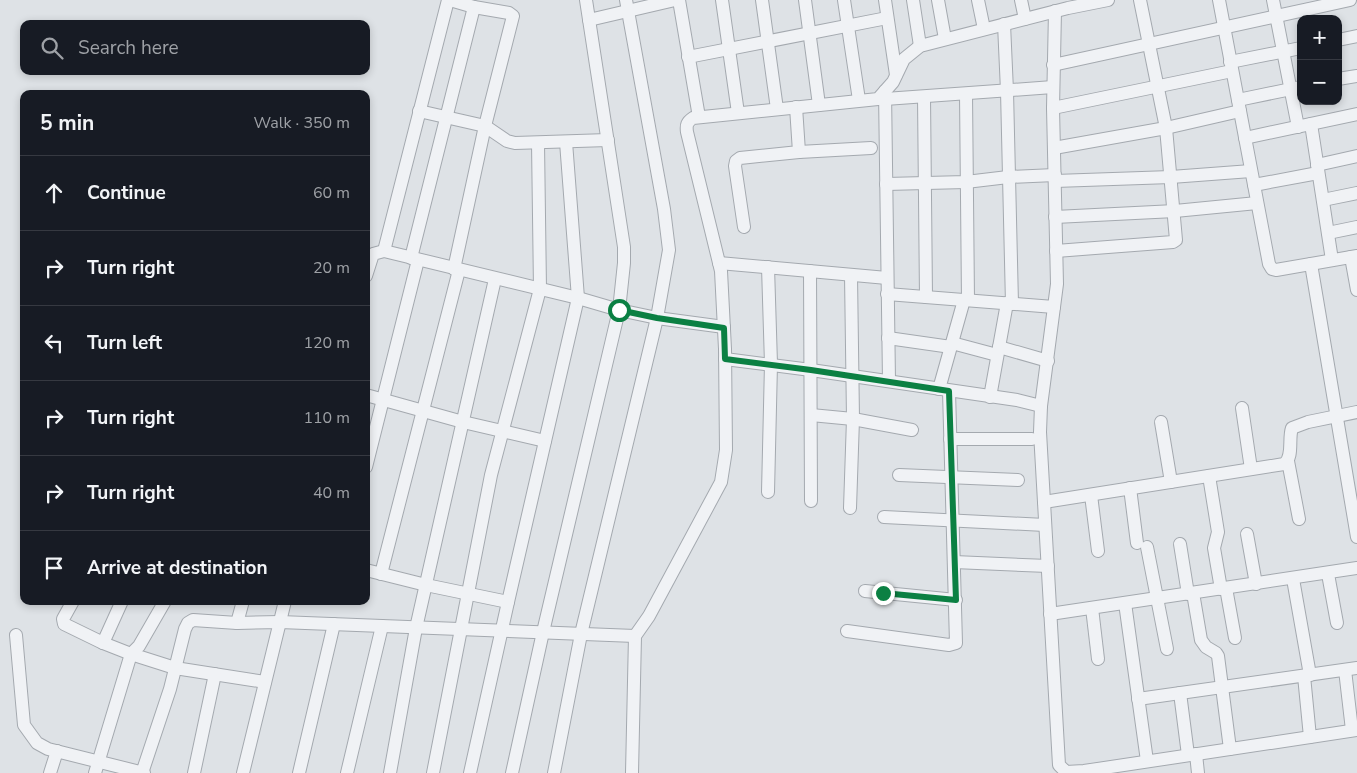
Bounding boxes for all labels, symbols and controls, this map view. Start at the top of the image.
map controls [1297,15,1342,105]
button: + [1297,15,1342,60]
search box [20,20,370,75]
icon: search [38,34,66,62]
text: Search here [78,35,179,61]
button: − [1297,60,1342,105]
text: 5 min [40,109,94,137]
text: Walk · 350 m [254,112,350,134]
icon: ahead [40,179,68,207]
text: Continue [87,180,166,206]
text: 60 m [313,182,350,204]
icon: right [40,254,68,282]
text: Turn right [87,255,174,281]
text: 20 m [313,257,350,279]
route start [608,299,631,322]
icon: left [40,329,68,357]
text: Turn left [87,330,162,356]
text: 120 m [303,332,350,354]
icon: right [40,404,68,432]
text: Turn right [87,405,174,431]
text: 110 m [303,407,350,429]
icon: right [40,479,68,507]
text: Turn right [87,480,174,506]
text: 40 m [313,482,350,504]
icon: arrive [40,554,68,582]
text: Arrive at destination [87,555,268,581]
route end [872,582,895,605]

